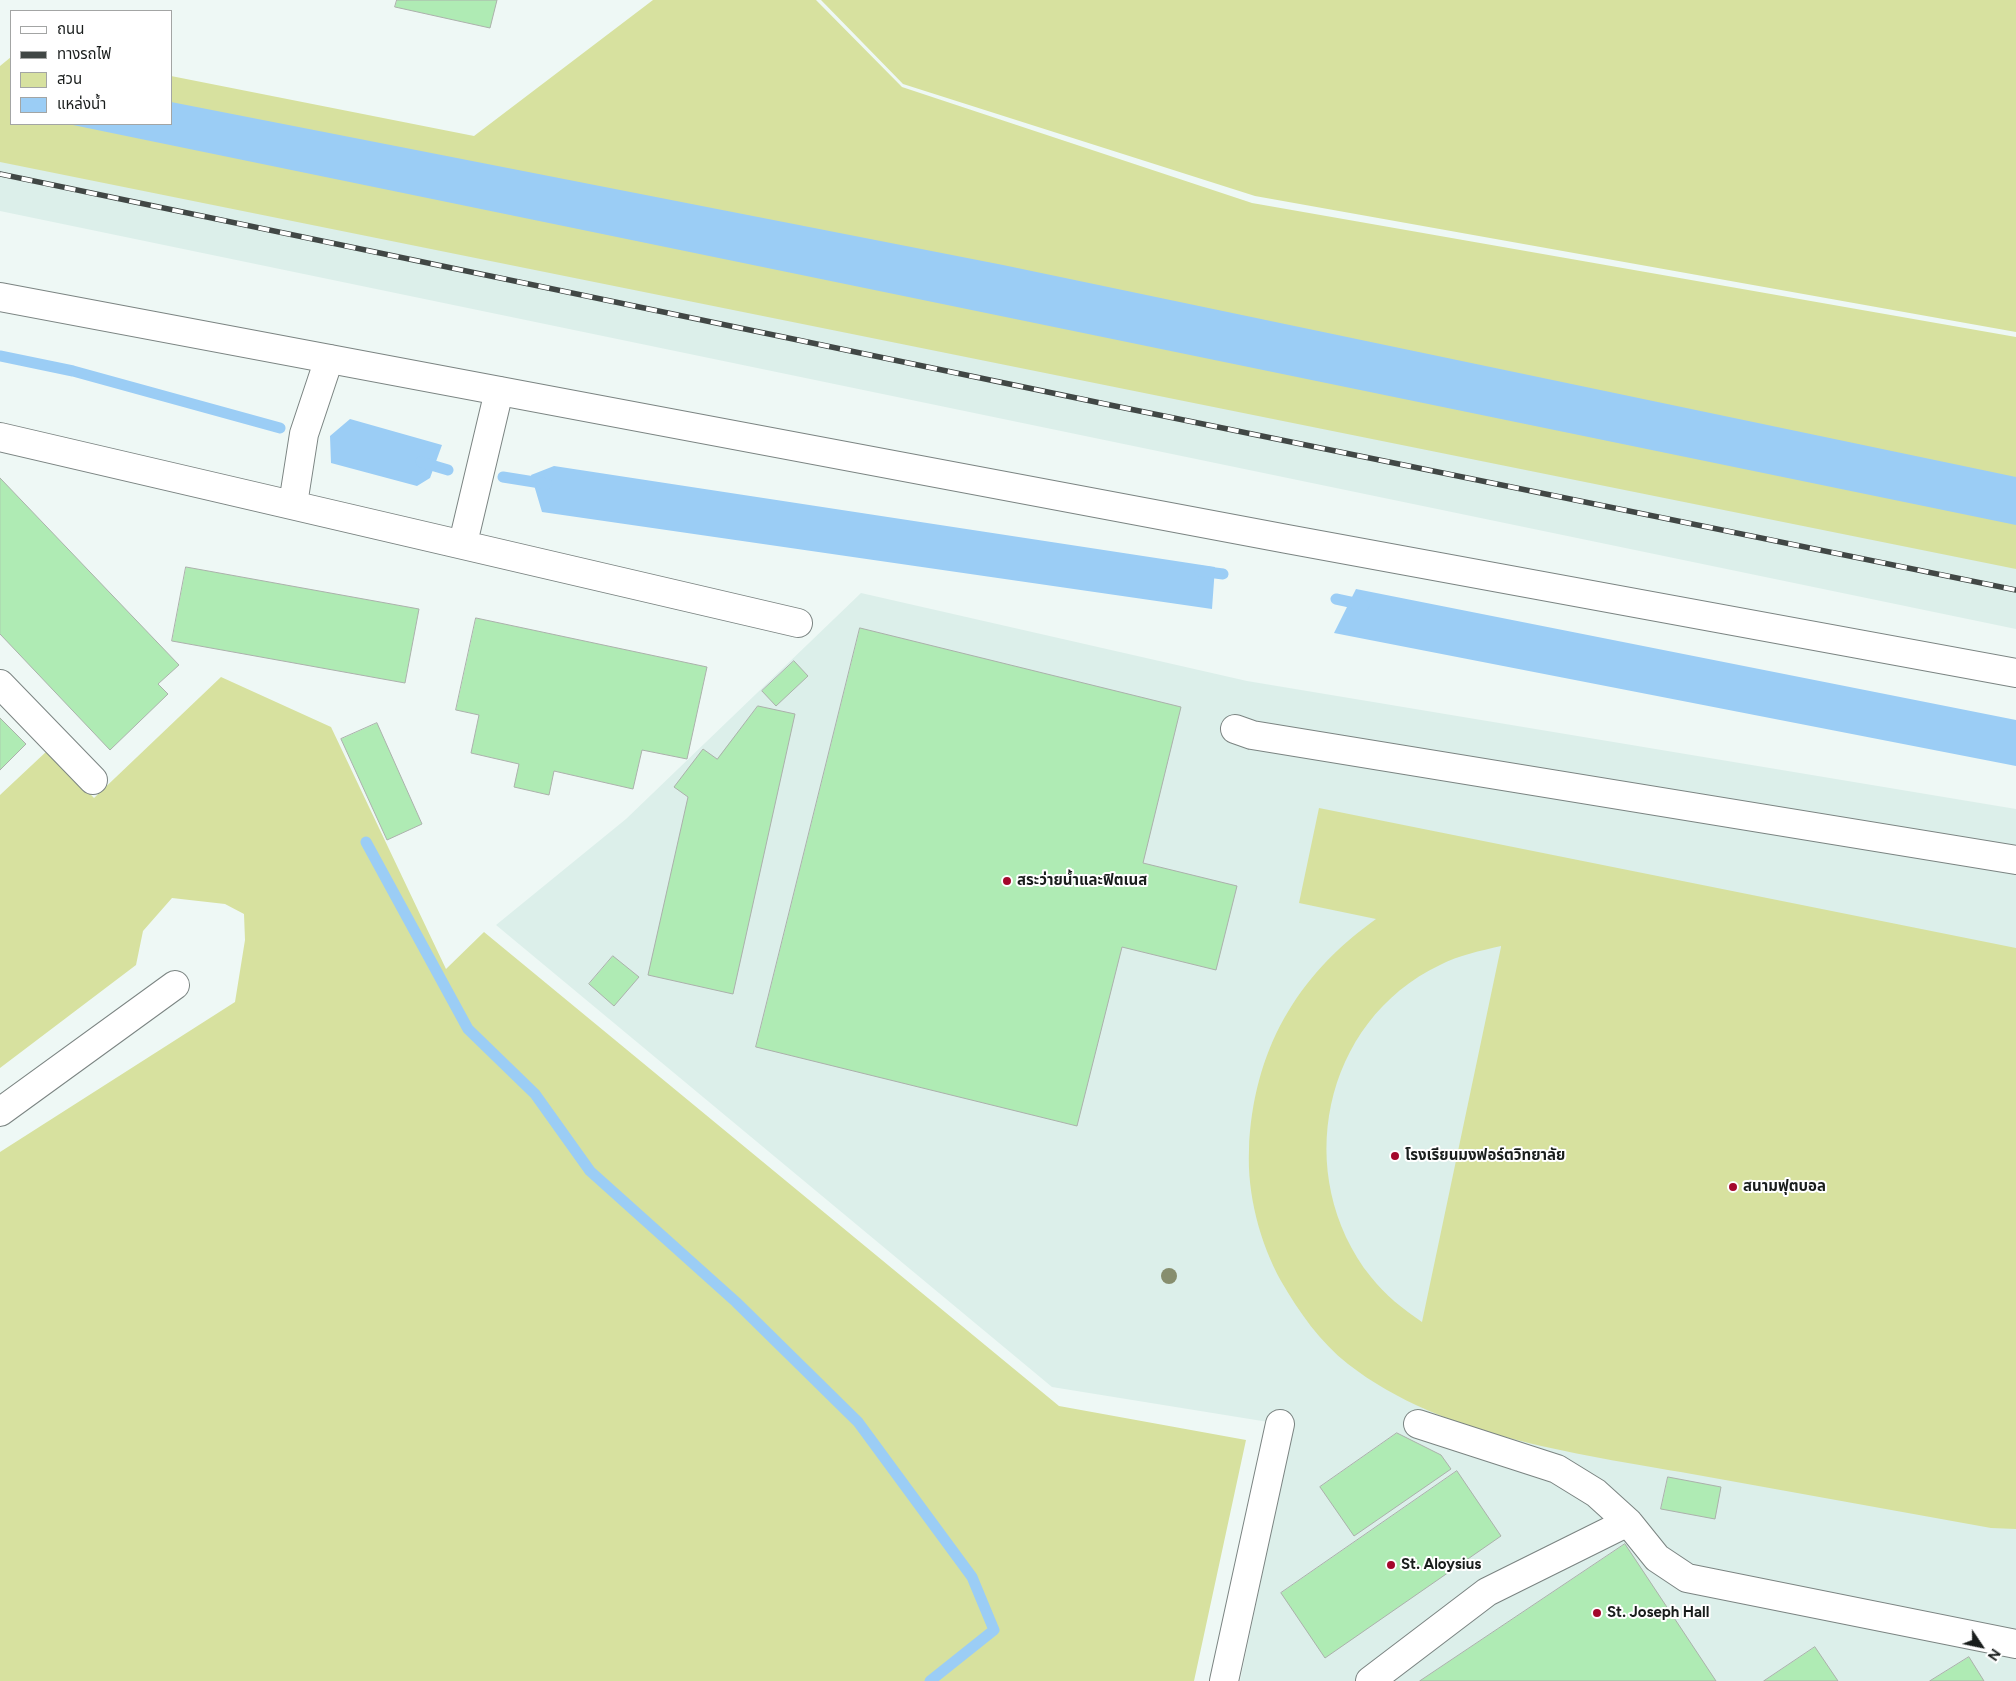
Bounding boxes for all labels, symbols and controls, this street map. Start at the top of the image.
legend [10,10,172,125]
text: ถนน [57,20,84,38]
text: ทางรถไฟ [57,45,111,63]
text: สวน [57,70,82,88]
text: แหล่งน้ำ [57,95,106,113]
place label: สระว่ายน้ำและฟิตเนส [1017,872,1147,890]
marker: สระว่ายน้ำและฟิตเนส [1001,875,1013,887]
place label: โรงเรียนมงฟอร์ตวิทยาลัย [1405,1147,1565,1165]
marker: โรงเรียนมงฟอร์ตวิทยาลัย [1389,1150,1401,1162]
place label: สนามฟุตบอล [1743,1178,1826,1196]
marker: สนามฟุตบอล [1727,1181,1739,1193]
place label: St. Aloysius [1401,1556,1481,1574]
marker: St. Aloysius [1385,1559,1397,1571]
place label: St. Joseph Hall [1607,1604,1709,1622]
marker: St. Joseph Hall [1591,1607,1603,1619]
north arrow [1956,1621,2006,1671]
text: N [1984,1645,2004,1664]

